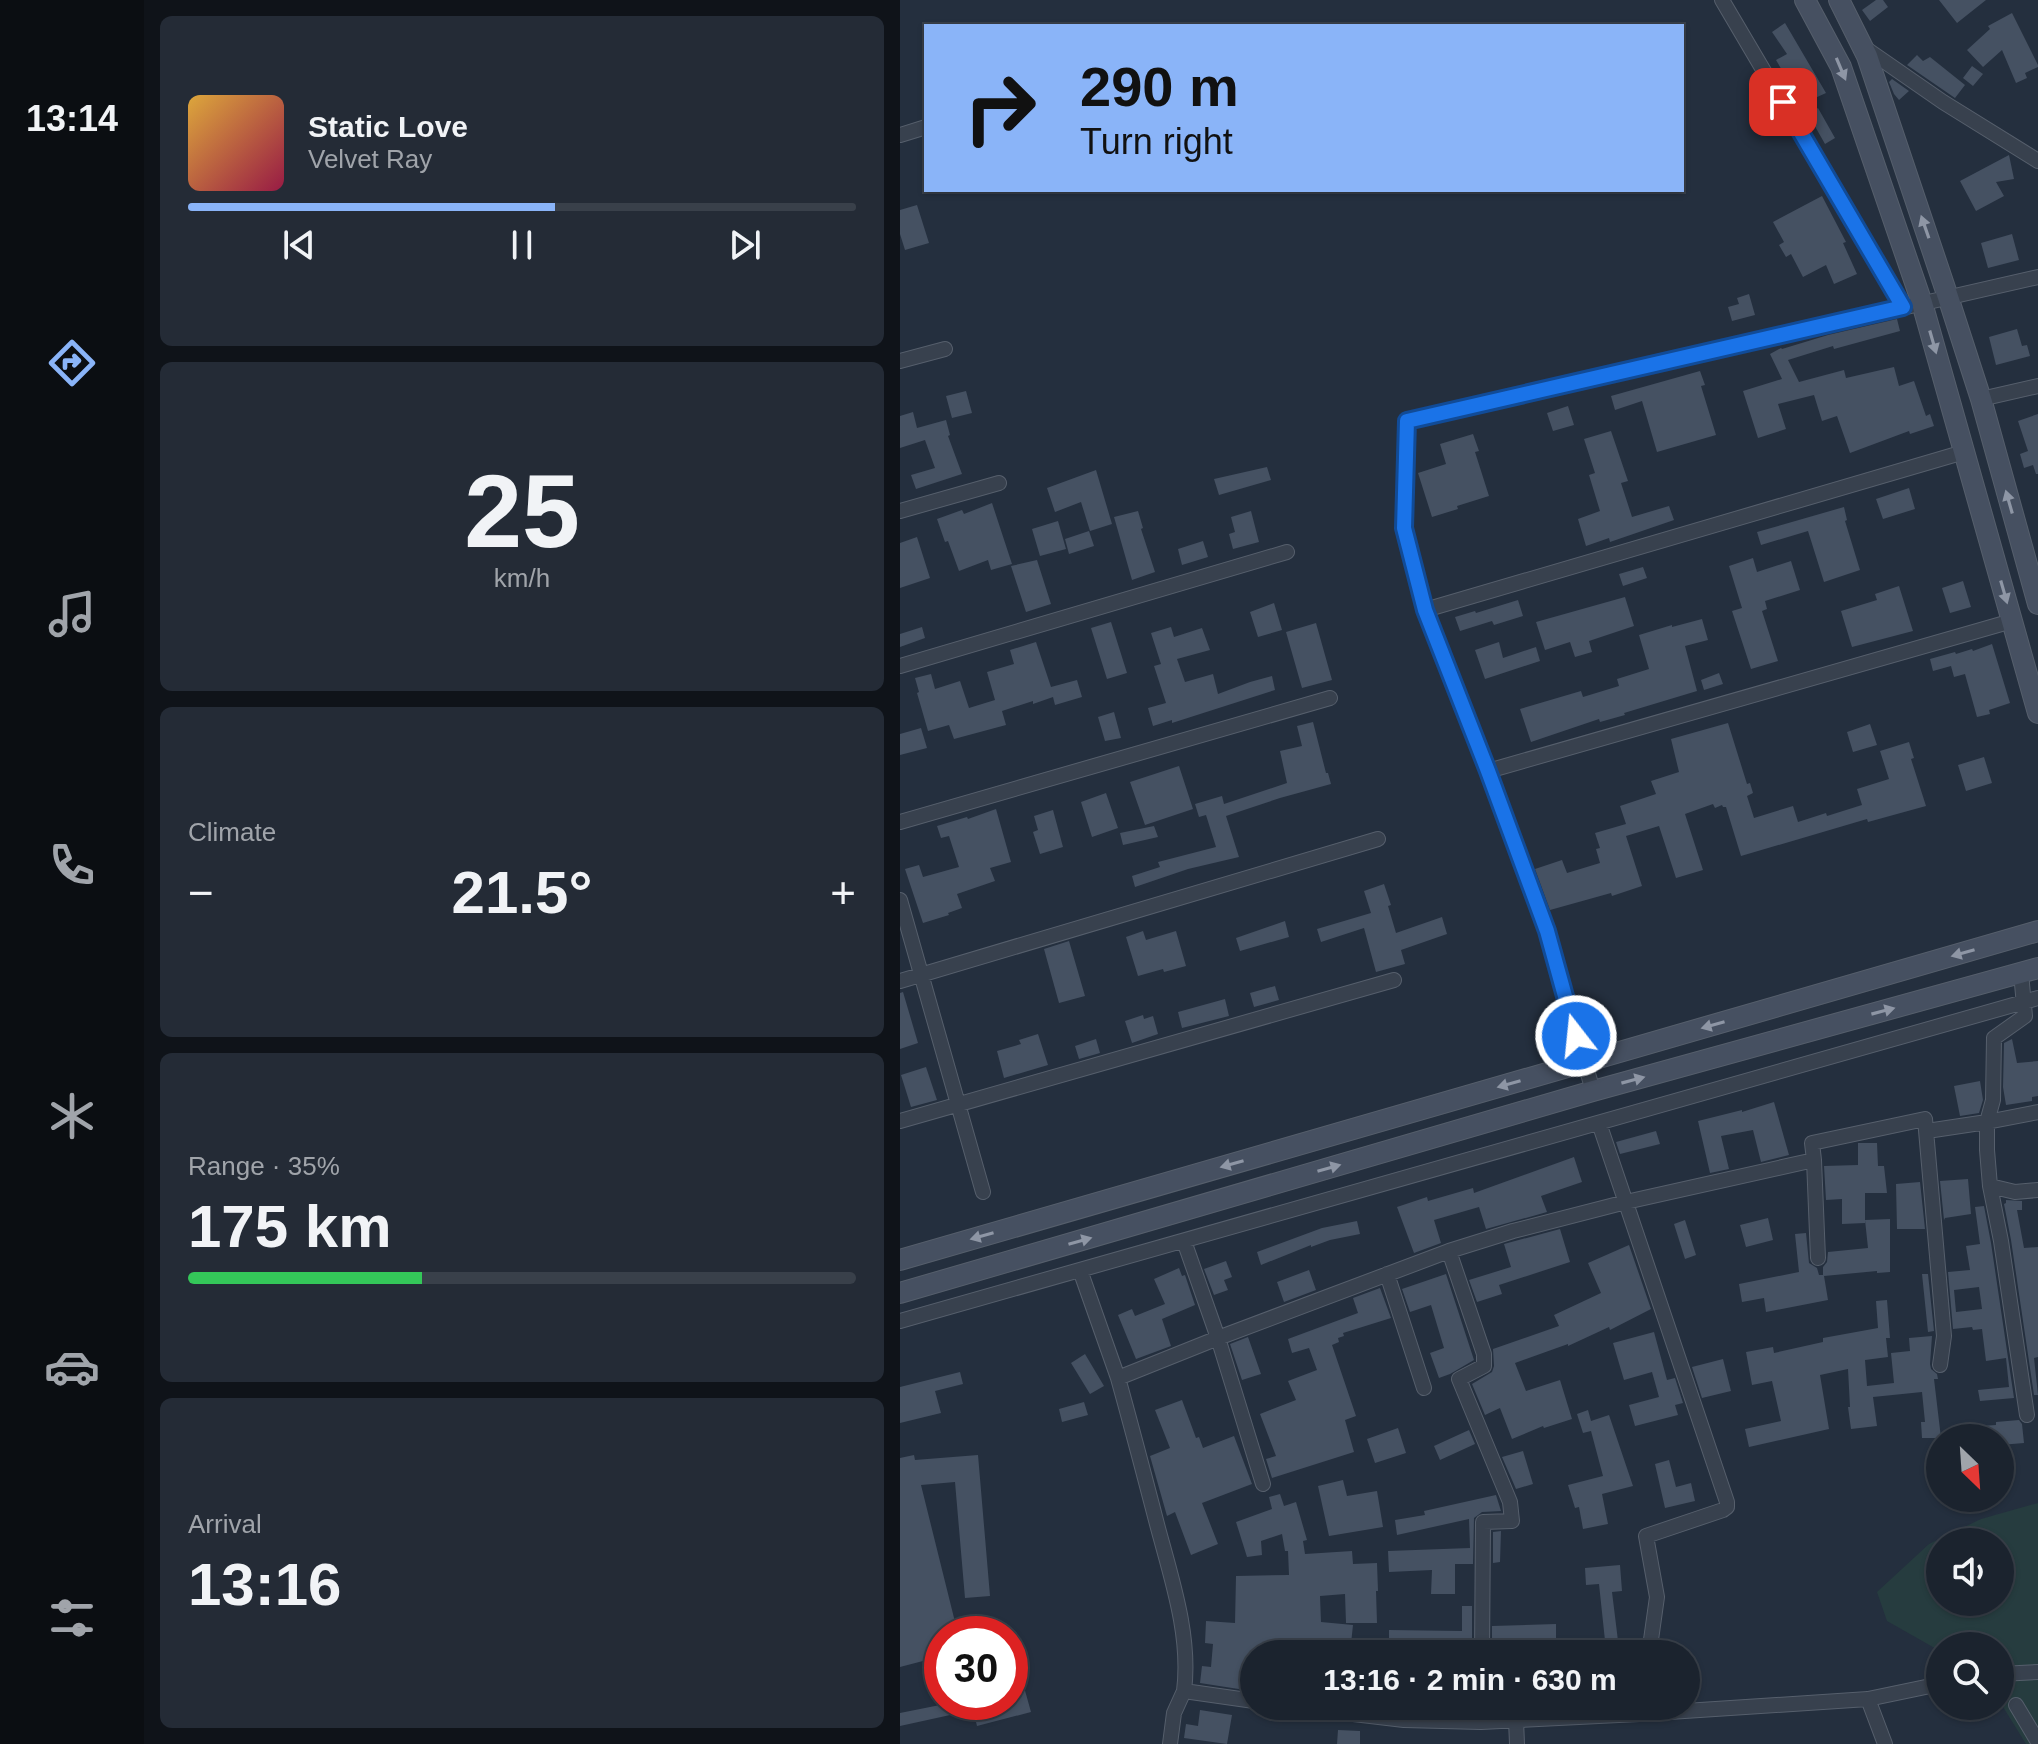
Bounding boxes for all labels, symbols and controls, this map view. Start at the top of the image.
text: 290 m [1080,55,1239,118]
icon: right [948,56,1052,160]
one-way arrow [1834,57,1847,81]
pin [1749,68,1817,136]
icon: arrive [1761,80,1805,124]
text: 13:14 [26,98,118,139]
text: Static Love [308,110,468,143]
text: Turn right [1080,121,1233,162]
text: Velvet Ray [308,144,432,174]
one-way arrow [1918,215,1930,239]
icon: previous [277,223,321,267]
icon: pause [500,223,544,267]
icon: next [723,223,767,267]
one-way arrow [1927,330,1940,354]
icon: directions [44,335,100,391]
text: 25 [464,453,580,569]
one-way arrow [2003,489,2015,514]
text: km/h [494,563,550,593]
one-way arrow [1998,580,2010,605]
icon: music [44,586,100,642]
text: Climate [188,817,276,847]
icon: phone [44,837,100,893]
text: 21.5° [452,859,592,926]
text: − [188,868,214,917]
text: + [830,868,856,917]
one-way arrow [1951,947,1976,959]
position arrow [1534,994,1618,1078]
one-way arrow [1872,1004,1896,1017]
one-way arrow [1701,1019,1725,1032]
one-way arrow [1621,1073,1645,1086]
one-way arrow [1496,1078,1520,1091]
icon: climate [44,1088,100,1144]
text: Range · 35% [188,1151,340,1181]
one-way arrow [1220,1158,1244,1171]
one-way arrow [1318,1161,1342,1174]
text: 175 km [188,1193,392,1260]
one-way arrow [970,1231,995,1243]
one-way arrow [1068,1234,1092,1247]
icon: car [44,1339,100,1395]
north arrow [1926,1424,2014,1512]
map controls [1926,1424,2014,1720]
text: Arrival [188,1509,262,1539]
button: sound [1926,1528,2014,1616]
text: 13:16 [188,1551,341,1618]
icon: filters [44,1590,100,1646]
speed limit sign: 30 [924,1616,1028,1720]
button: search [1926,1632,2014,1720]
text: 13:16 · 2 min · 630 m [1323,1663,1617,1696]

